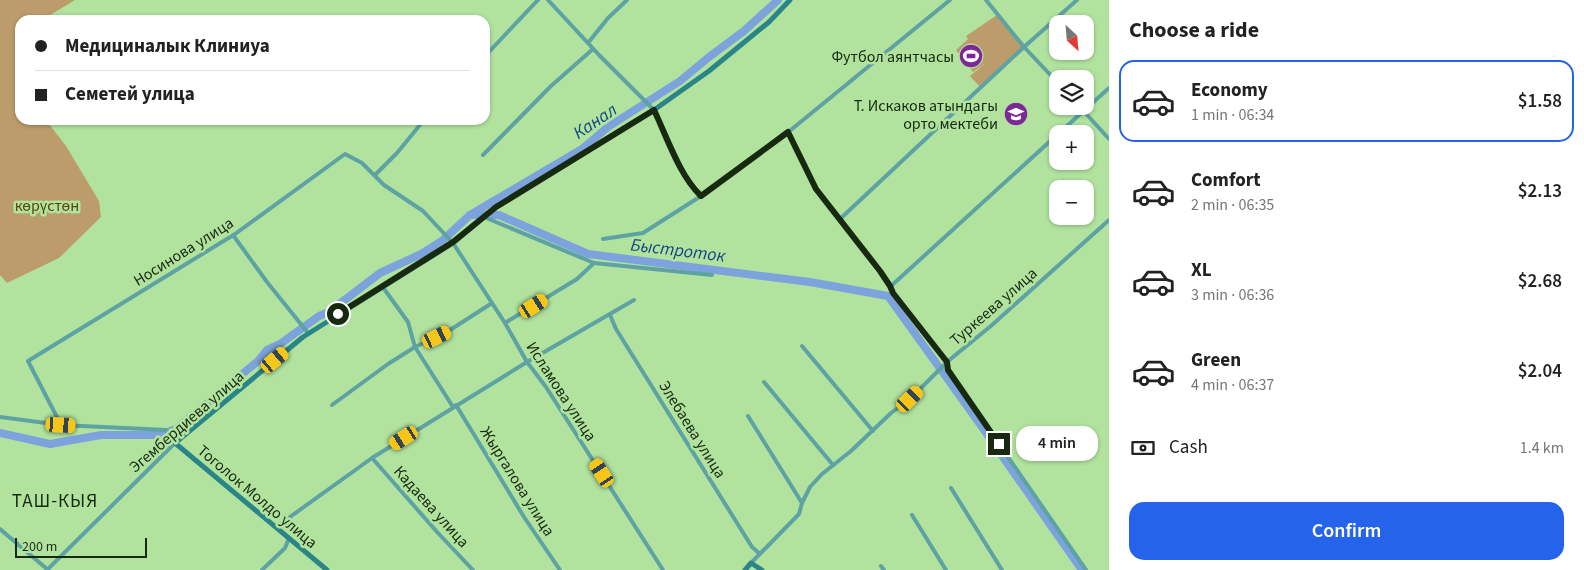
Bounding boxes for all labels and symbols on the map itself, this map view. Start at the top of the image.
north arrow [1049,15,1094,60]
sports icon: Футбол аянтчасы [958,43,984,69]
place label: Футбол аянтчасы [831,46,954,68]
place label: Т. Искаков атындагы орто мектеби [854,95,998,135]
water label: Канал [568,98,622,145]
school or university icon: Т. Искаков атындагы орто мектеби [1003,101,1029,127]
park label: көрүстөн [15,195,79,217]
street label: Носинова улица [129,212,238,291]
water label: Быстроток [629,232,727,269]
street label: Туркеева улица [945,263,1042,351]
car [517,292,550,320]
route start [327,303,349,325]
car [420,324,453,350]
street label: Исламова улица [521,337,602,446]
car [258,345,291,375]
street label: Эгембердиева улица [125,366,249,478]
street label: Элебаева улица [653,376,731,483]
car [893,383,926,415]
car [45,417,76,433]
street label: Жыргалова улица [475,422,560,541]
car [387,424,420,452]
callout: 4 min [1016,426,1099,462]
route end [988,433,1010,455]
street label: Тоголок Молдо улица [193,440,322,553]
car [587,456,616,490]
street label: Кадаева улица [389,461,474,552]
district label: ТАШ-КЫЯ [12,488,98,515]
scale bar [15,535,148,558]

